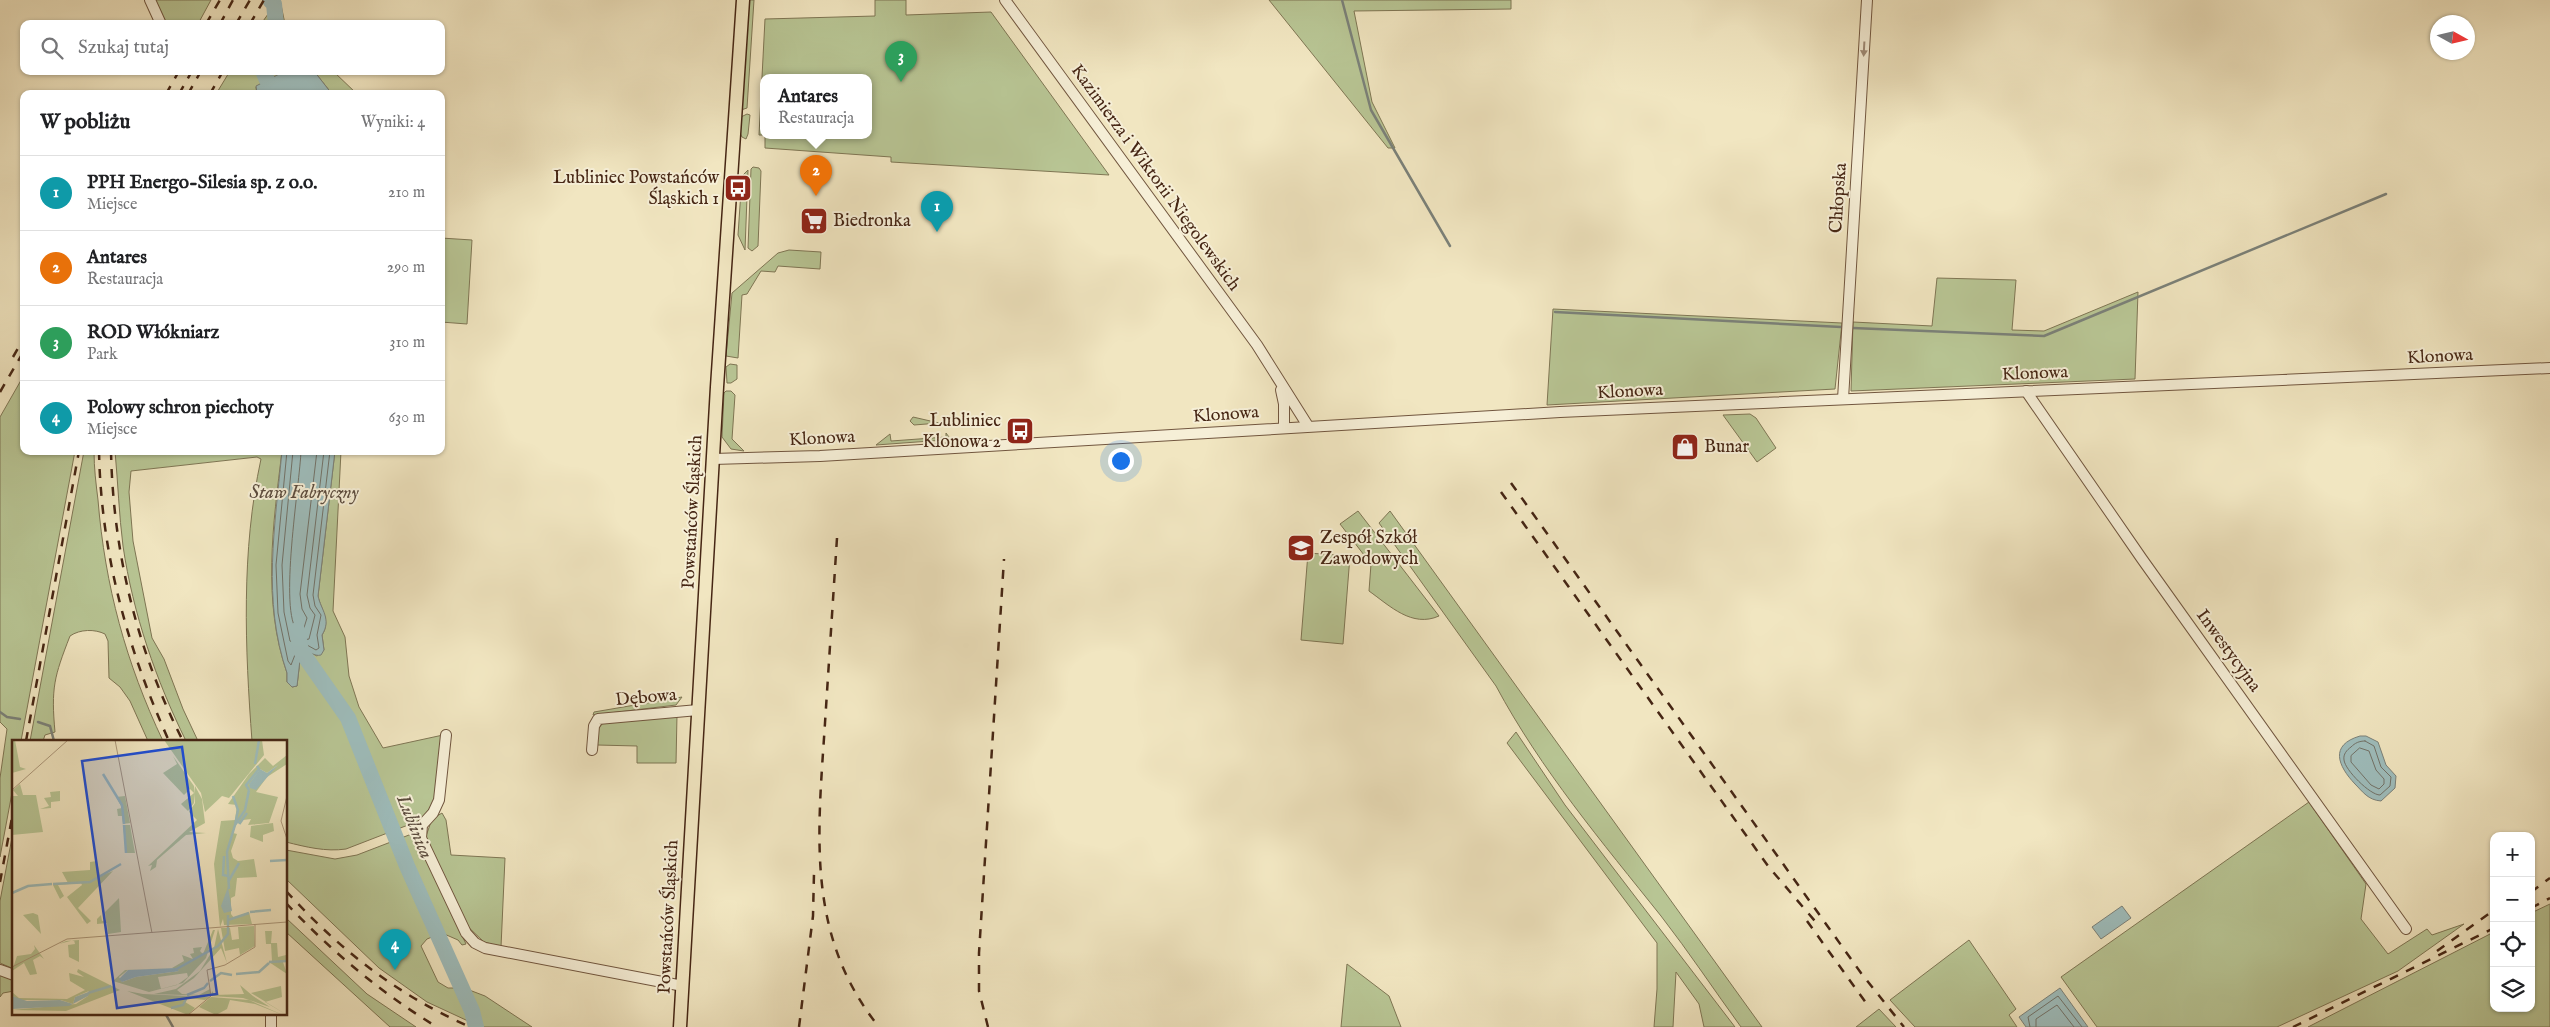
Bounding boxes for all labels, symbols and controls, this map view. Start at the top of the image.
north arrow [2430,15,2475,60]
search box [20,20,445,75]
icon: search [38,34,66,62]
text: Szukaj tutaj [78,36,169,60]
pin: 3 [885,41,917,82]
one-way arrow [1860,41,1868,57]
street label: Kazimierza i Wiktorii Niegolewskich [1065,60,1245,296]
popup [760,74,872,139]
text: Antares [778,85,838,109]
text: W pobliżu [40,109,130,136]
text: Restauracja [778,109,854,129]
text: Wyniki: 4 [361,113,425,133]
pin: 2 [800,155,832,196]
street label: Chłopska [1825,162,1853,234]
place label: Lubliniec Powstańców Śląskich 1 [553,167,720,211]
text: PPH Energo-Silesia sp. z o.o. [87,171,317,195]
bus stop icon: Lubliniec Powstańców Śląskich 1 [723,173,753,203]
text: 1 [53,183,59,203]
text: 210 m [388,183,425,203]
pin: 1 [921,191,953,232]
text: Miejsce [87,195,137,215]
supermarket icon: Biedronka [799,206,829,236]
place label: Biedronka [833,210,911,233]
text: Antares [87,246,147,270]
text: 2 [52,258,60,278]
text: 290 m [387,258,425,278]
text: Restauracja [87,270,163,290]
text: ROD Włókniarz [87,321,219,345]
text: 3 [53,333,59,353]
text: 310 m [389,333,425,353]
street label: Klonowa [2406,344,2474,370]
text: Park [87,345,117,365]
street label: Klonowa [2002,361,2069,387]
street label: Klonowa [1596,379,1664,405]
text: Polowy schron piechoty [87,396,274,420]
street label: Klonowa [1192,401,1260,429]
text: 4 [52,408,60,428]
text: 630 m [389,408,425,428]
place label: Lubliniec Klonowa 2 [922,410,1001,454]
bus stop icon: Lubliniec Klonowa 2 [1005,416,1035,446]
text: Miejsce [87,420,137,440]
street label: Klonowa [788,426,856,452]
shop icon: Bunar [1670,432,1700,462]
street label: Powstańców Śląskich [675,434,709,590]
place label: Bunar [1704,436,1750,459]
your location [1108,448,1134,474]
water label: Staw Fabryczny [249,481,360,505]
place label: Zespół Szkół Zawodowych [1320,527,1419,571]
school or university icon: Zespół Szkół Zawodowych [1286,533,1316,563]
street label: Inwestycyjna [2190,605,2266,697]
street label: Dębowa [614,684,678,712]
inset map [12,740,288,1014]
water label: Lublinica [390,791,438,863]
map controls [2490,832,2535,1012]
button: + [2490,832,2535,877]
street label: Powstańców Śląskich [651,839,685,995]
button: − [2490,877,2535,922]
button: locate [2490,922,2535,967]
pin: 4 [379,929,411,970]
button: layers [2490,967,2535,1012]

